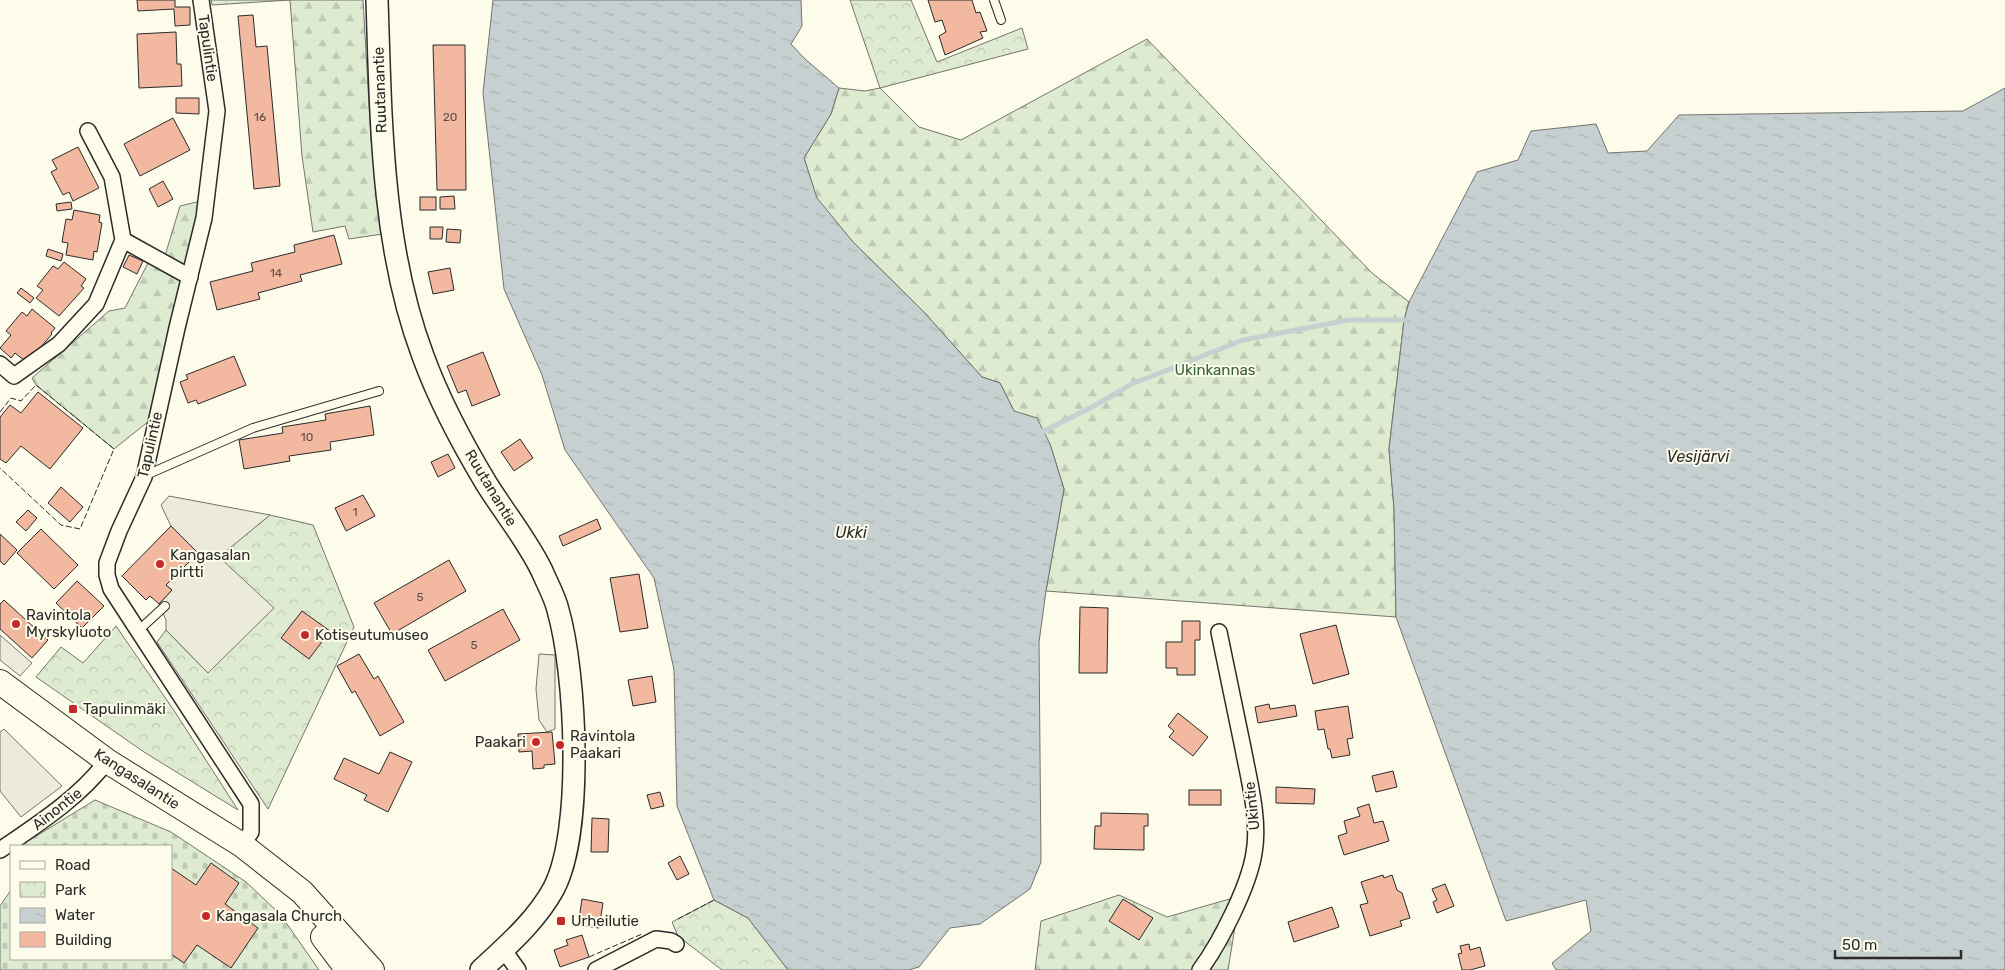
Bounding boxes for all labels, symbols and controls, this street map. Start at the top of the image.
street label: Tapulintie [194,13,222,83]
street label: Ruutanantie [369,47,391,133]
house number: 16 [254,110,266,124]
house number: 20 [443,110,457,124]
house number: 14 [270,266,283,280]
park label: Ukinkannas [1175,361,1256,379]
street label: Tapulintie [134,410,166,480]
house number: 10 [301,430,313,444]
street label: Ruutanantie [461,446,521,530]
water label: Vesijärvi [1667,447,1731,466]
house number: 1 [352,505,358,519]
water label: Ukki [835,523,868,542]
place label: Kangasalan pirtti [170,546,250,581]
marker: Kangasalan pirtti [154,558,166,570]
house number: 5 [416,590,424,604]
place label: Ravintola Myrskyluoto [26,606,111,641]
marker: Ravintola Myrskyluoto [10,618,22,630]
place label: Kotiseutumuseo [315,626,429,644]
marker: Kotiseutumuseo [299,629,311,641]
house number: 5 [470,638,478,652]
place label: Tapulinmäki [83,700,166,718]
marker: Tapulinmäki [67,703,79,715]
place label: Ravintola Paakari [570,727,635,762]
place label: Paakari [475,733,526,751]
marker: Paakari [530,736,542,748]
marker: Ravintola Paakari [554,739,566,751]
street label: Kangasalantie [91,745,183,813]
street label: Ukintie [1241,781,1263,831]
street label: Ainontie [29,784,85,834]
legend [10,845,172,960]
text: Road [55,856,91,874]
text: Park [55,881,86,899]
text: Water [55,906,95,924]
place label: Kangasala Church [216,907,342,925]
marker: Kangasala Church [200,910,212,922]
place label: Urheilutie [571,912,639,930]
marker: Urheilutie [555,915,567,927]
scale bar [1835,928,1961,960]
text: Building [55,931,112,949]
text: 50 m [1842,936,1877,954]

